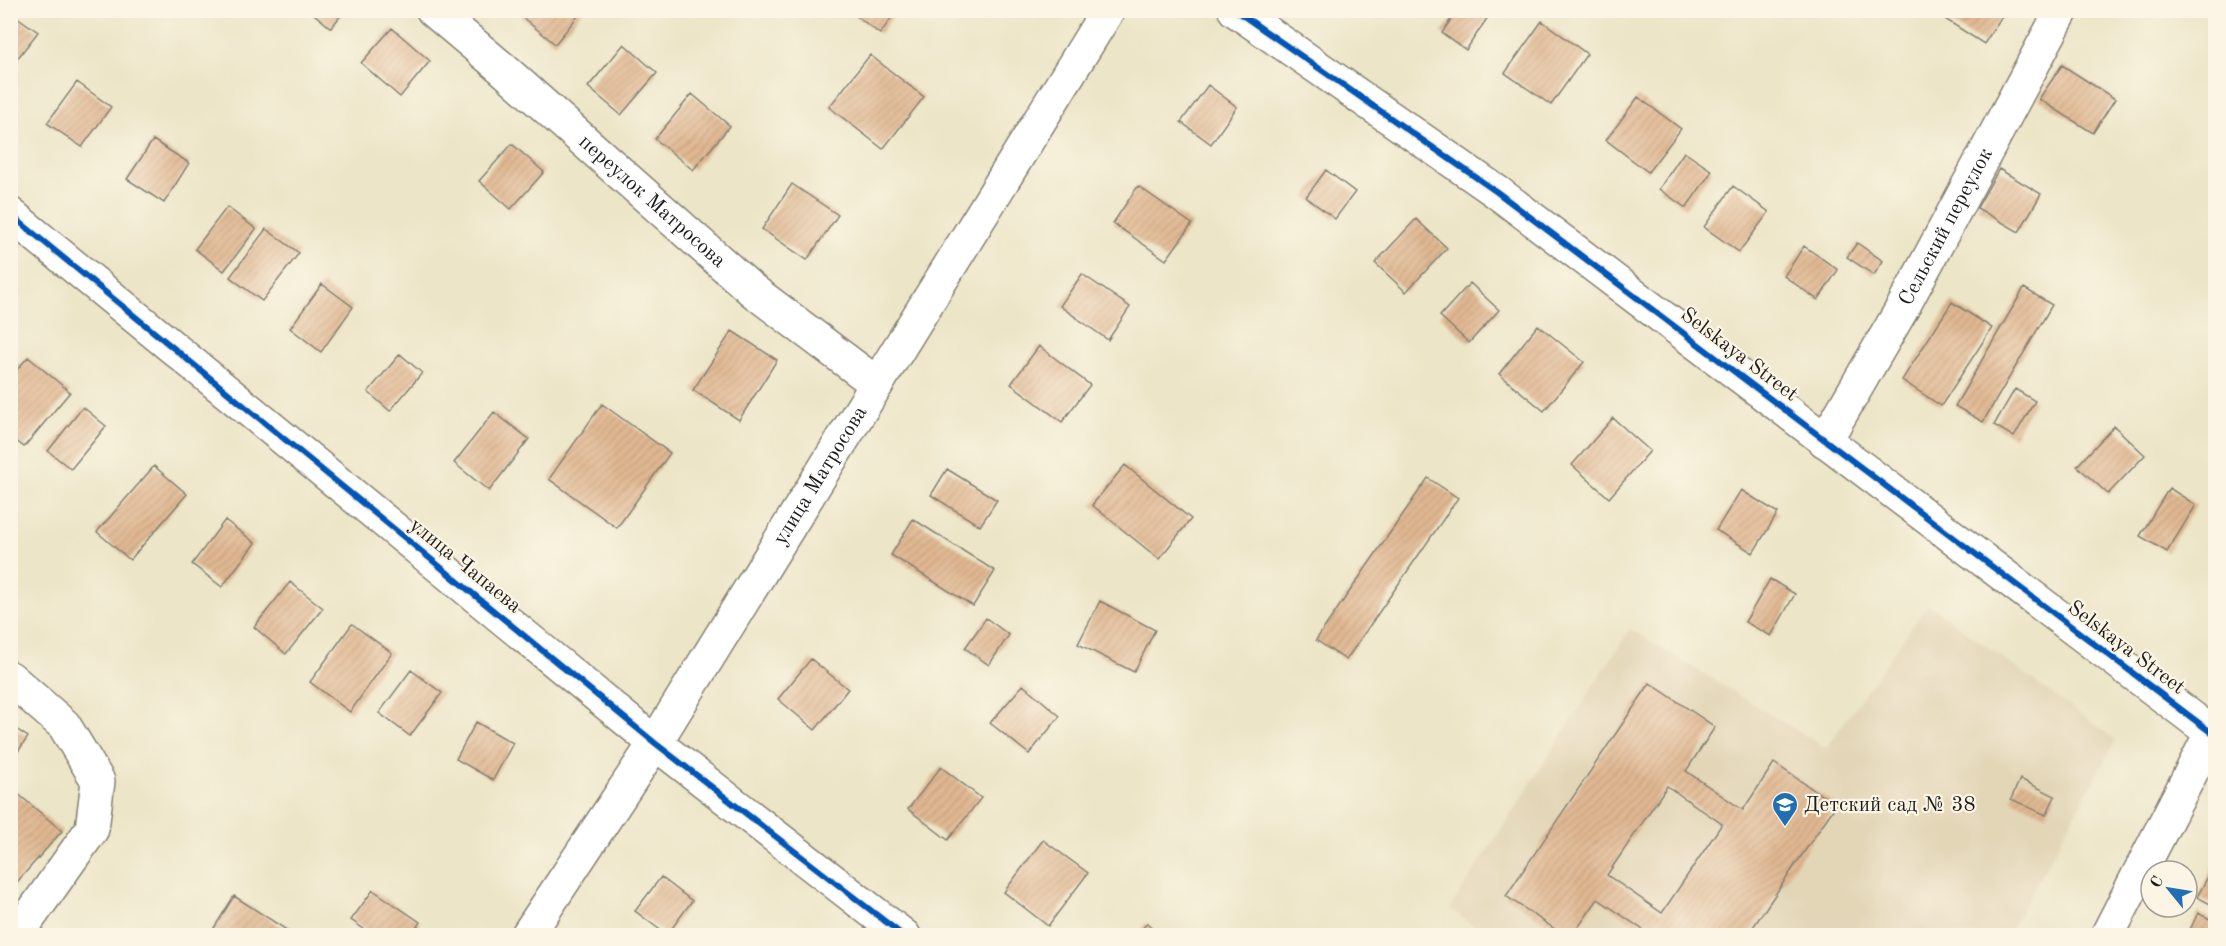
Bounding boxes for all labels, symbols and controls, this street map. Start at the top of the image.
street label: переулок Матросова [575,131,730,272]
street label: Сельский переулок [1895,144,1997,309]
street label: Selskaya Street [1676,304,1802,406]
street label: улица Матросова [770,402,871,549]
street label: улица Чапаева [405,515,525,617]
street label: Selskaya Street [2063,597,2189,699]
school or university icon: Детский сад № 38 [1770,790,1800,828]
place label: Детский сад № 38 [1804,795,1976,816]
north arrow [2139,859,2199,919]
text: С [2148,874,2167,891]

